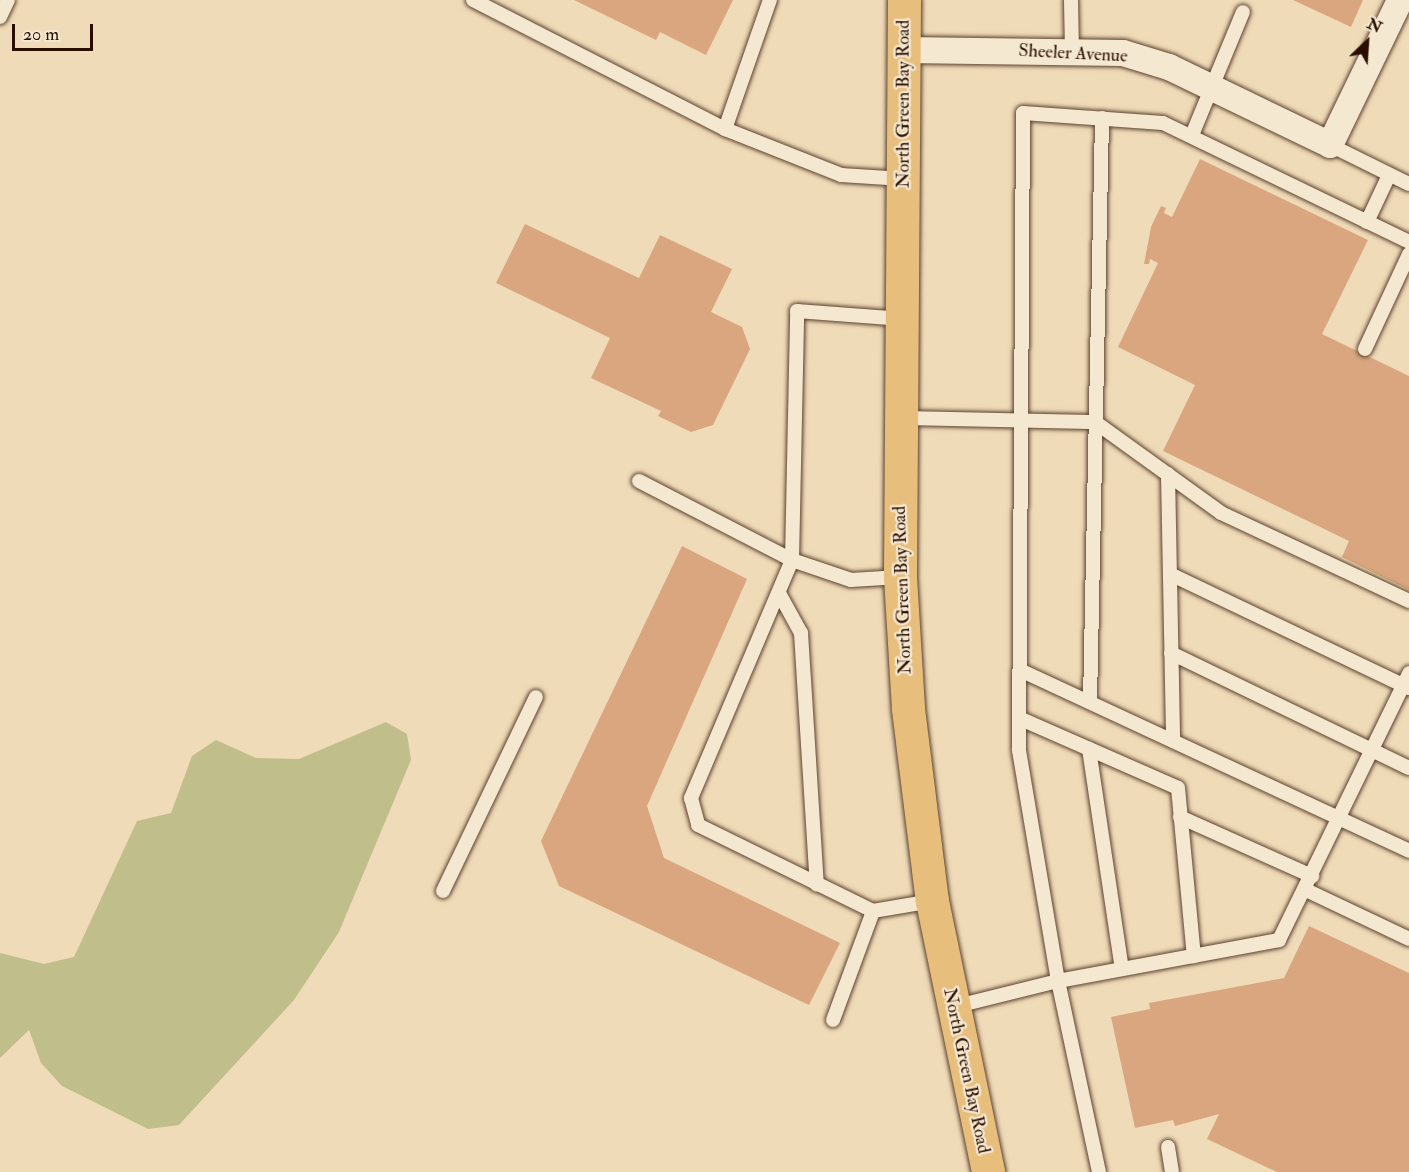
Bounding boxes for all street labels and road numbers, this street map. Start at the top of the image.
street label: North Green Bay Road [893,20,915,188]
street label: Sheeler Avenue [1018,40,1128,68]
street label: North Green Bay Road [889,505,917,675]
street label: North Green Bay Road [938,986,994,1156]

